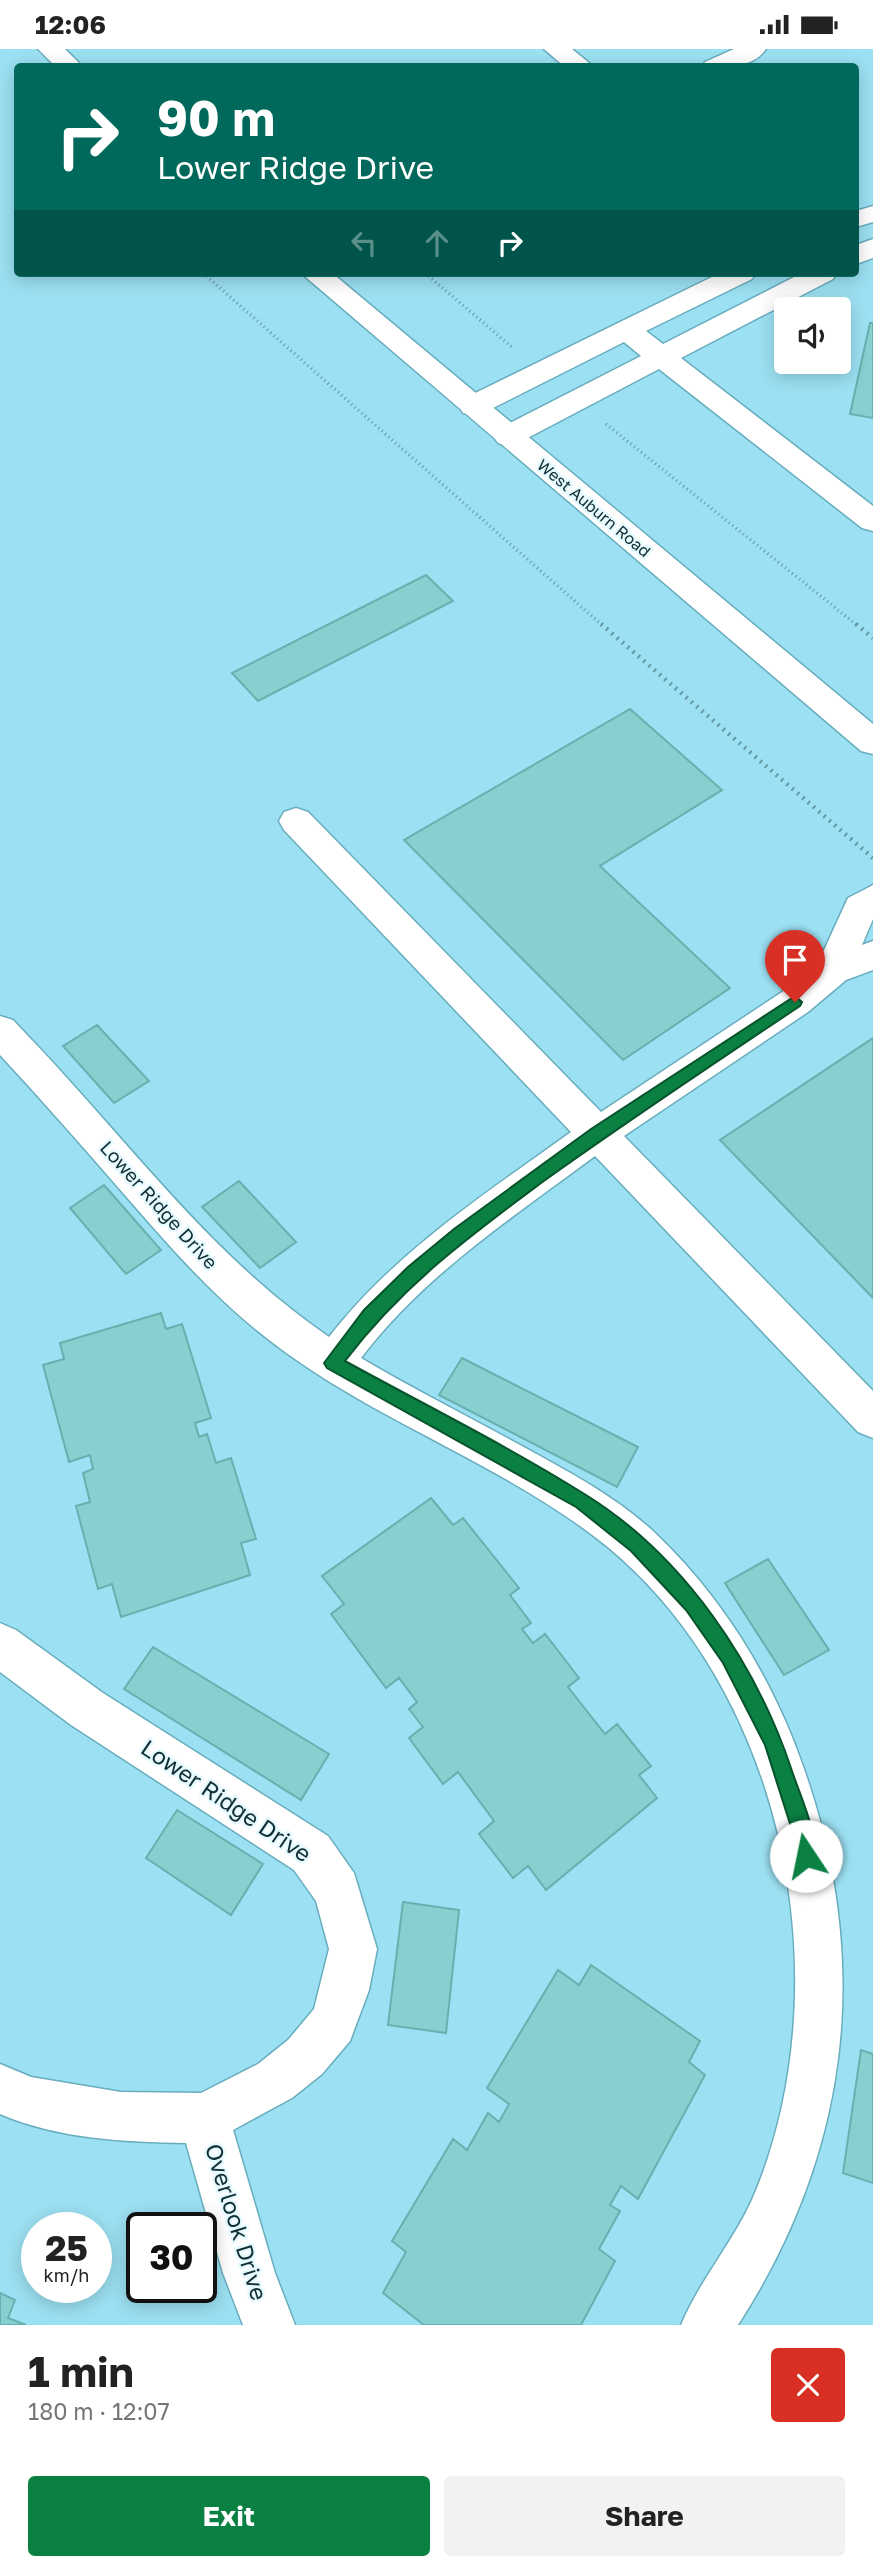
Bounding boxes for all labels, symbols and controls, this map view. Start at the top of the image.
text: 12:06 [35,9,106,40]
text: 90 m [157,88,275,147]
icon: right [42,91,133,182]
text: Lower Ridge Drive [157,148,434,186]
icon: left [345,224,383,262]
icon: ahead [418,224,456,262]
icon: right [491,224,529,262]
map controls [774,297,851,374]
button: sound [774,297,851,374]
street label: West Auburn Road [533,455,655,561]
pin [765,930,825,1002]
icon: arrive [776,941,814,979]
street label: Lower Ridge Drive [96,1136,223,1273]
street label: Lower Ridge Drive [136,1733,317,1867]
position arrow [769,1819,843,1893]
street label: Overlook Drive [200,2140,274,2303]
speed limit sign: 30 [126,2212,217,2303]
text: 25 [45,2227,88,2269]
text: km/h [44,2264,89,2286]
text: 1 min [28,2346,134,2396]
button: close [771,2348,845,2422]
text: 180 m · 12:07 [28,2397,170,2425]
button: Exit [28,2476,430,2556]
button: Share [444,2476,845,2556]

